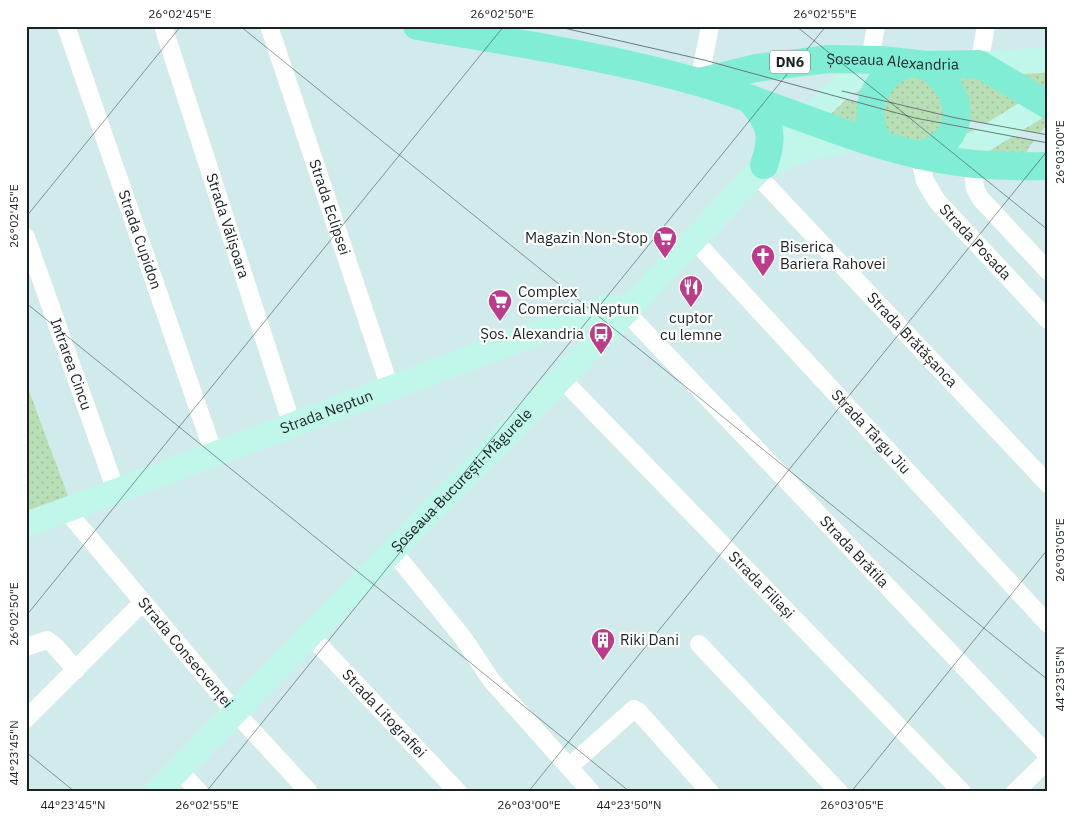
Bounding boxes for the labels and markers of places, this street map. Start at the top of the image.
supermarket icon: Magazin Non-Stop [652,225,678,259]
place label: Magazin Non-Stop [525,228,648,247]
place label: Biserica Bariera Rahovei [780,237,886,273]
church icon: Biserica Bariera Rahovei [750,243,776,277]
restaurant icon: cuptor cu lemne [678,274,704,308]
place label: Complex Comercial Neptun [518,282,639,318]
supermarket icon: Complex Comercial Neptun [487,288,513,322]
place label: cuptor cu lemne [660,308,722,344]
bus stop icon: Șos. Alexandria [588,321,614,355]
place label: Șos. Alexandria [480,324,584,343]
building icon: Riki Dani [590,627,616,661]
place label: Riki Dani [620,630,679,649]

